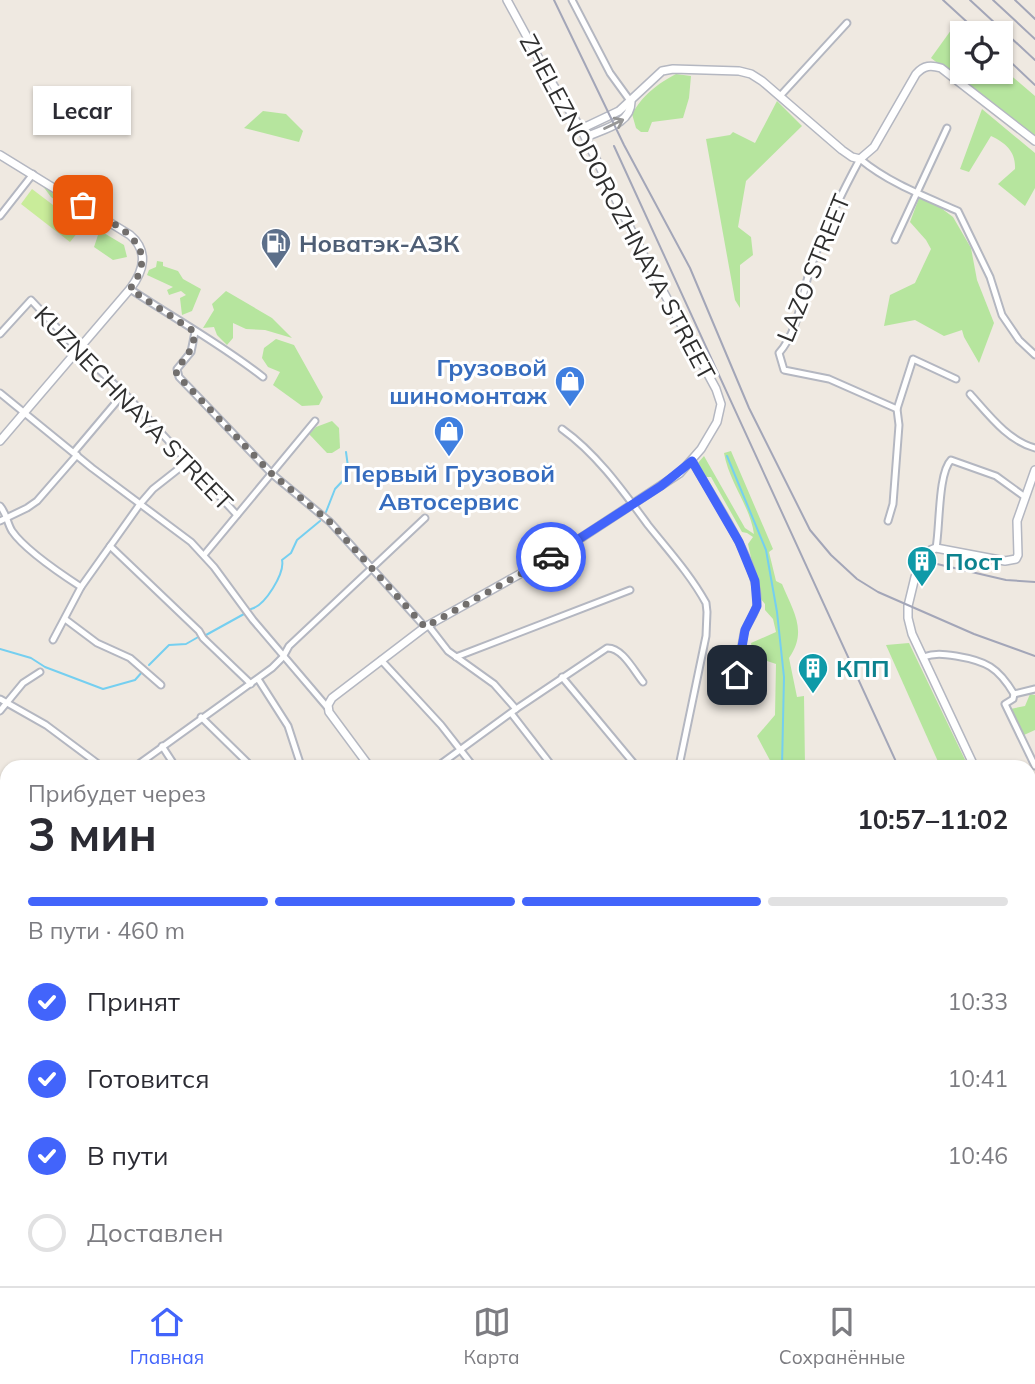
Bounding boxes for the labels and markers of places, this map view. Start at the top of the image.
callout: Lecar [34,86,132,135]
pin [53,175,113,235]
fuel station icon: Новатэк-АЗК [259,226,293,270]
place label: Новатэк-АЗК [299,228,460,258]
place label: Грузовой шиномонтаж [389,352,548,410]
shop icon: Грузовой шиномонтаж [553,364,587,408]
shop icon: Первый Грузовой Автосервис [432,414,466,458]
place label: Первый Грузовой Автосервис [343,458,555,516]
building icon: Пост [905,544,939,588]
place label: Пост [945,546,1003,576]
pin [707,645,767,705]
building icon: КПП [796,651,830,695]
place label: КПП [836,653,890,683]

